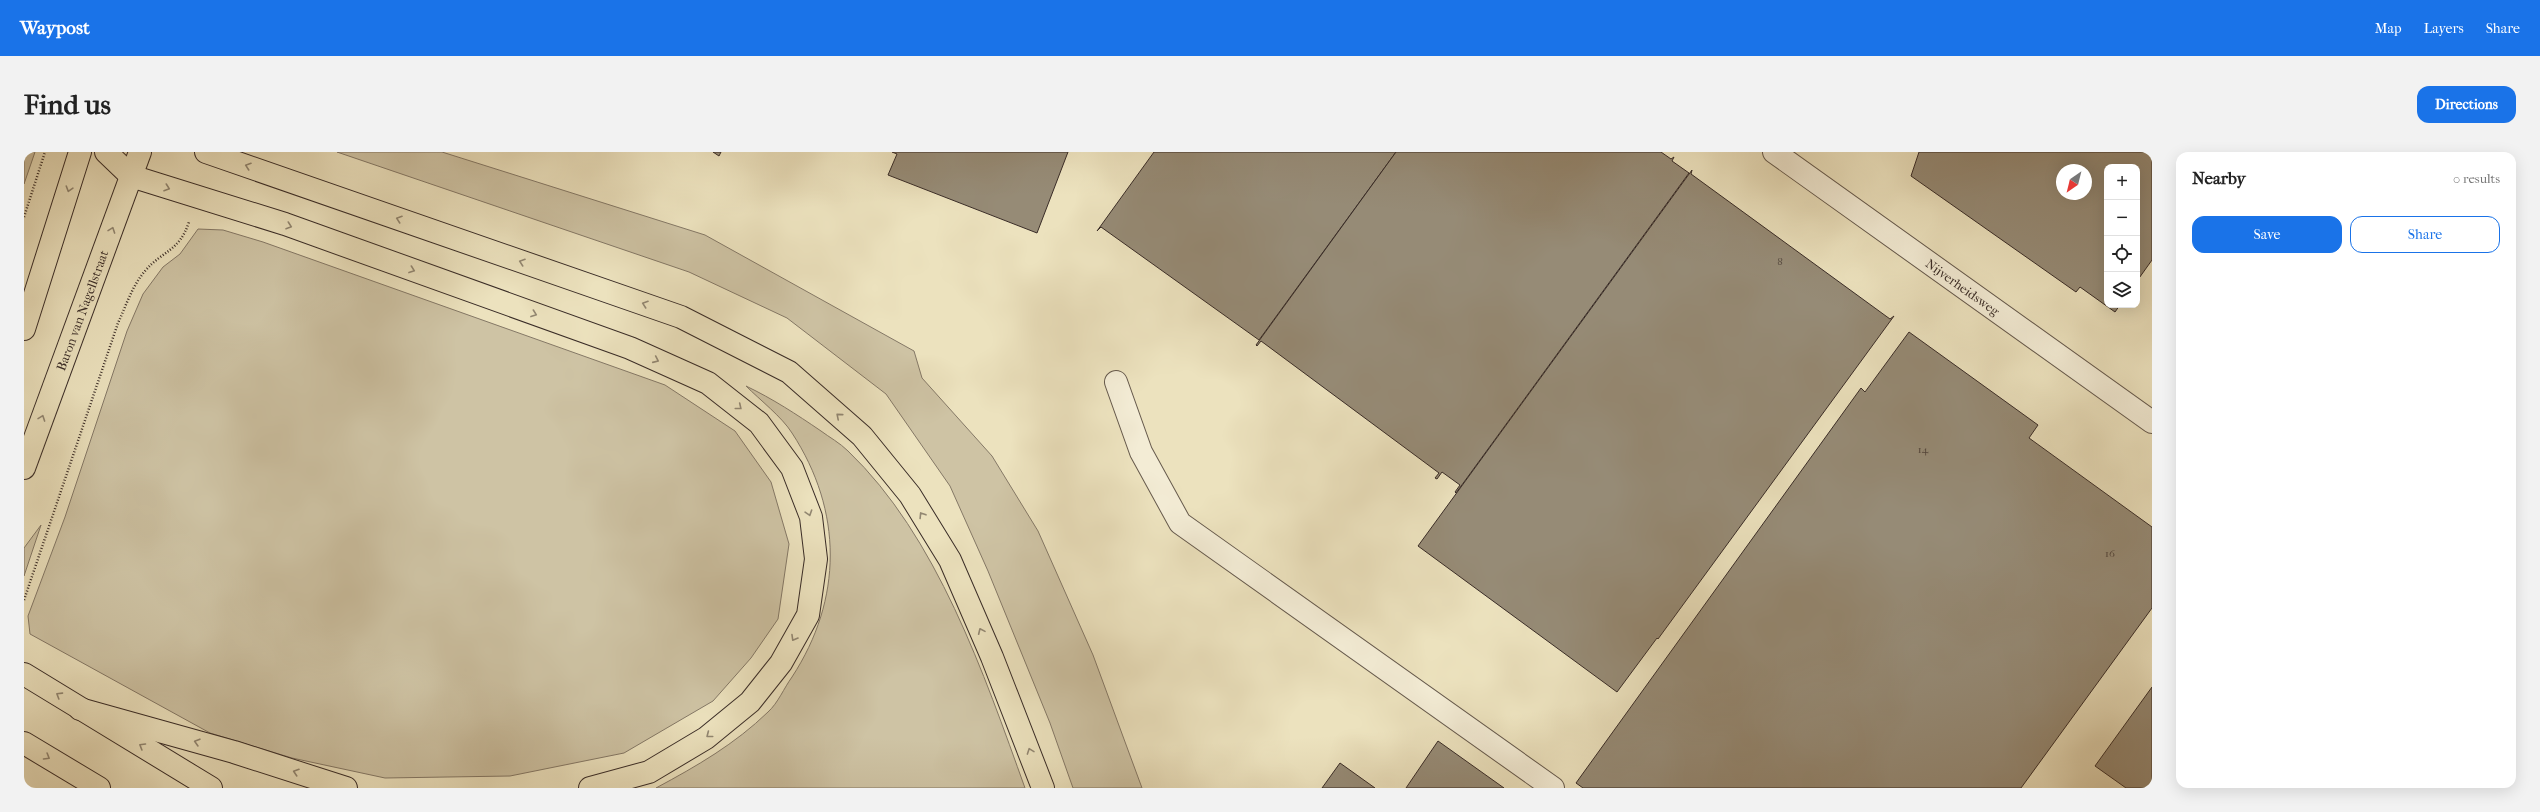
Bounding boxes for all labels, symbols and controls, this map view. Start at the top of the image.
text: Waypost [20,17,90,39]
text: Map [2375,20,2402,37]
text: Layers [2424,20,2464,37]
text: Share [2486,20,2520,37]
button: Directions [2417,86,2516,123]
text: Find us [24,88,111,121]
one-way arrow [244,162,251,171]
north arrow [2056,164,2092,200]
map controls [2104,164,2140,308]
button: + [2104,164,2140,200]
text: Nearby [2192,168,2246,188]
text: 0 results [2453,171,2500,186]
one-way arrow [163,183,170,192]
one-way arrow [65,186,74,193]
button: − [2104,200,2140,236]
one-way arrow [396,215,403,223]
button: Save [2192,216,2342,253]
button: Share [2350,216,2500,253]
one-way arrow [286,221,293,230]
one-way arrow [107,227,115,234]
button: locate [2104,236,2140,272]
street label: Baron van Nagellstraat [53,248,111,373]
house number: 8 [1777,255,1783,268]
street label: Nijverheidsweg [1923,256,2003,319]
one-way arrow [519,258,526,266]
one-way arrow [408,265,415,274]
button: layers [2104,272,2140,308]
one-way arrow [641,301,648,309]
one-way arrow [530,309,537,317]
one-way arrow [652,355,659,363]
one-way arrow [734,402,741,409]
one-way arrow [38,414,46,421]
one-way arrow [837,414,844,421]
house number: 14 [1918,443,1929,456]
one-way arrow [804,510,813,517]
one-way arrow [920,512,927,519]
house number: 16 [2105,547,2115,560]
one-way arrow [978,628,986,635]
one-way arrow [792,634,799,642]
one-way arrow [56,693,63,700]
one-way arrow [707,730,714,737]
one-way arrow [193,738,200,747]
one-way arrow [139,744,146,751]
one-way arrow [1026,748,1034,755]
one-way arrow [43,752,50,759]
one-way arrow [292,768,299,777]

